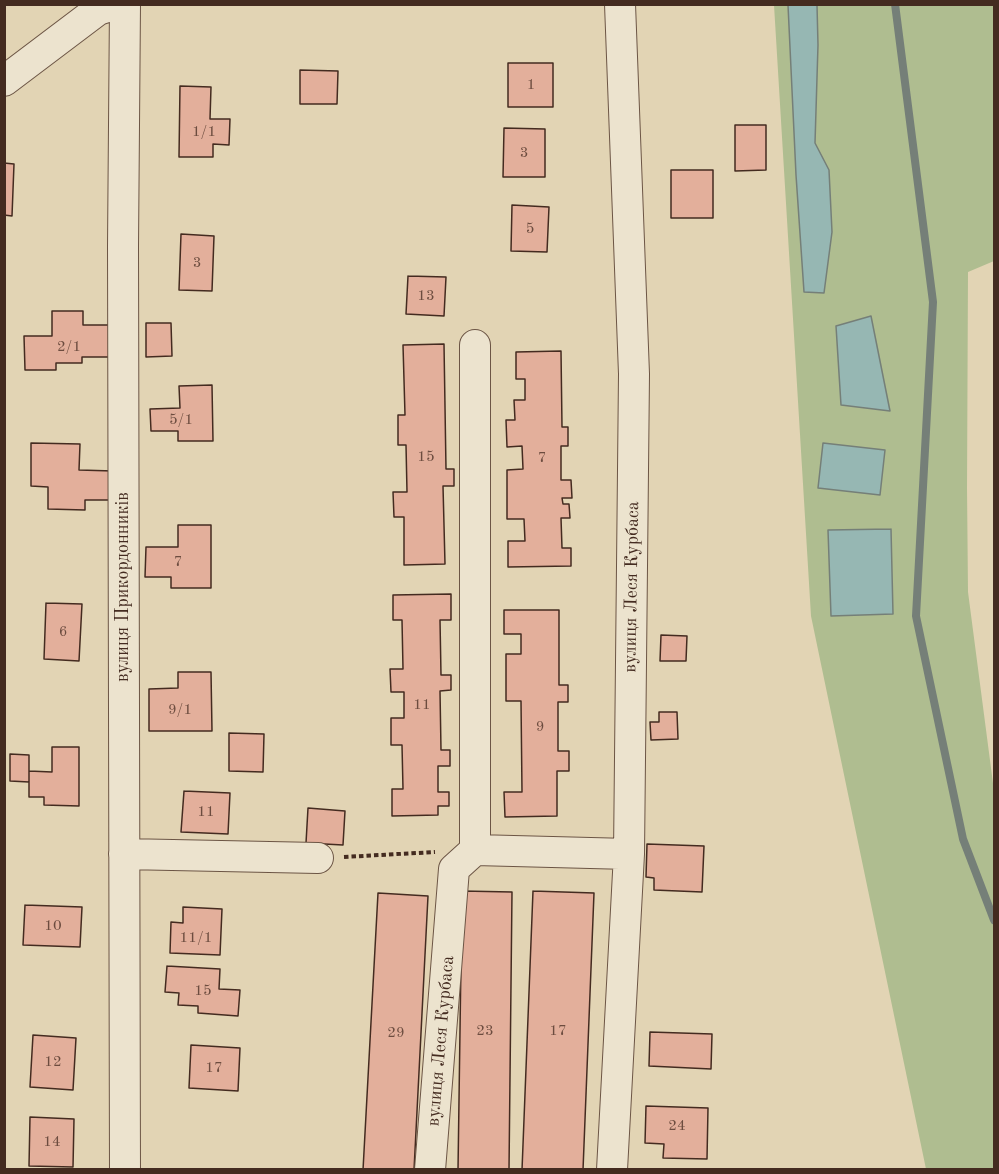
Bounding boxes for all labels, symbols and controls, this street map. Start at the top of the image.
house number: 1 [527,76,535,94]
house number: 1/1 [192,123,216,141]
house number: 3 [520,144,528,162]
house number: 5 [526,220,534,238]
house number: 3 [193,254,201,272]
house number: 13 [417,287,435,305]
house number: 2/1 [57,338,81,356]
house number: 5/1 [169,411,193,429]
house number: 15 [417,448,435,466]
house number: 7 [538,449,546,467]
street label: вулиця Прикордонників [112,492,134,682]
street label: вулиця Леся Курбаса [620,501,644,673]
house number: 7 [174,553,182,571]
house number: 6 [59,623,67,641]
house number: 11 [413,696,431,714]
house number: 9/1 [168,701,192,719]
house number: 9 [536,718,544,736]
house number: 11 [197,803,215,821]
house number: 10 [44,917,62,935]
house number: 11/1 [180,929,212,947]
street label: вулиця Леся Курбаса [423,955,459,1127]
house number: 15 [194,982,212,1000]
house number: 23 [476,1022,494,1040]
house number: 17 [549,1022,567,1040]
house number: 29 [387,1024,405,1042]
house number: 12 [44,1053,62,1071]
house number: 17 [205,1059,223,1077]
house number: 24 [668,1117,686,1135]
house number: 14 [43,1133,61,1151]

